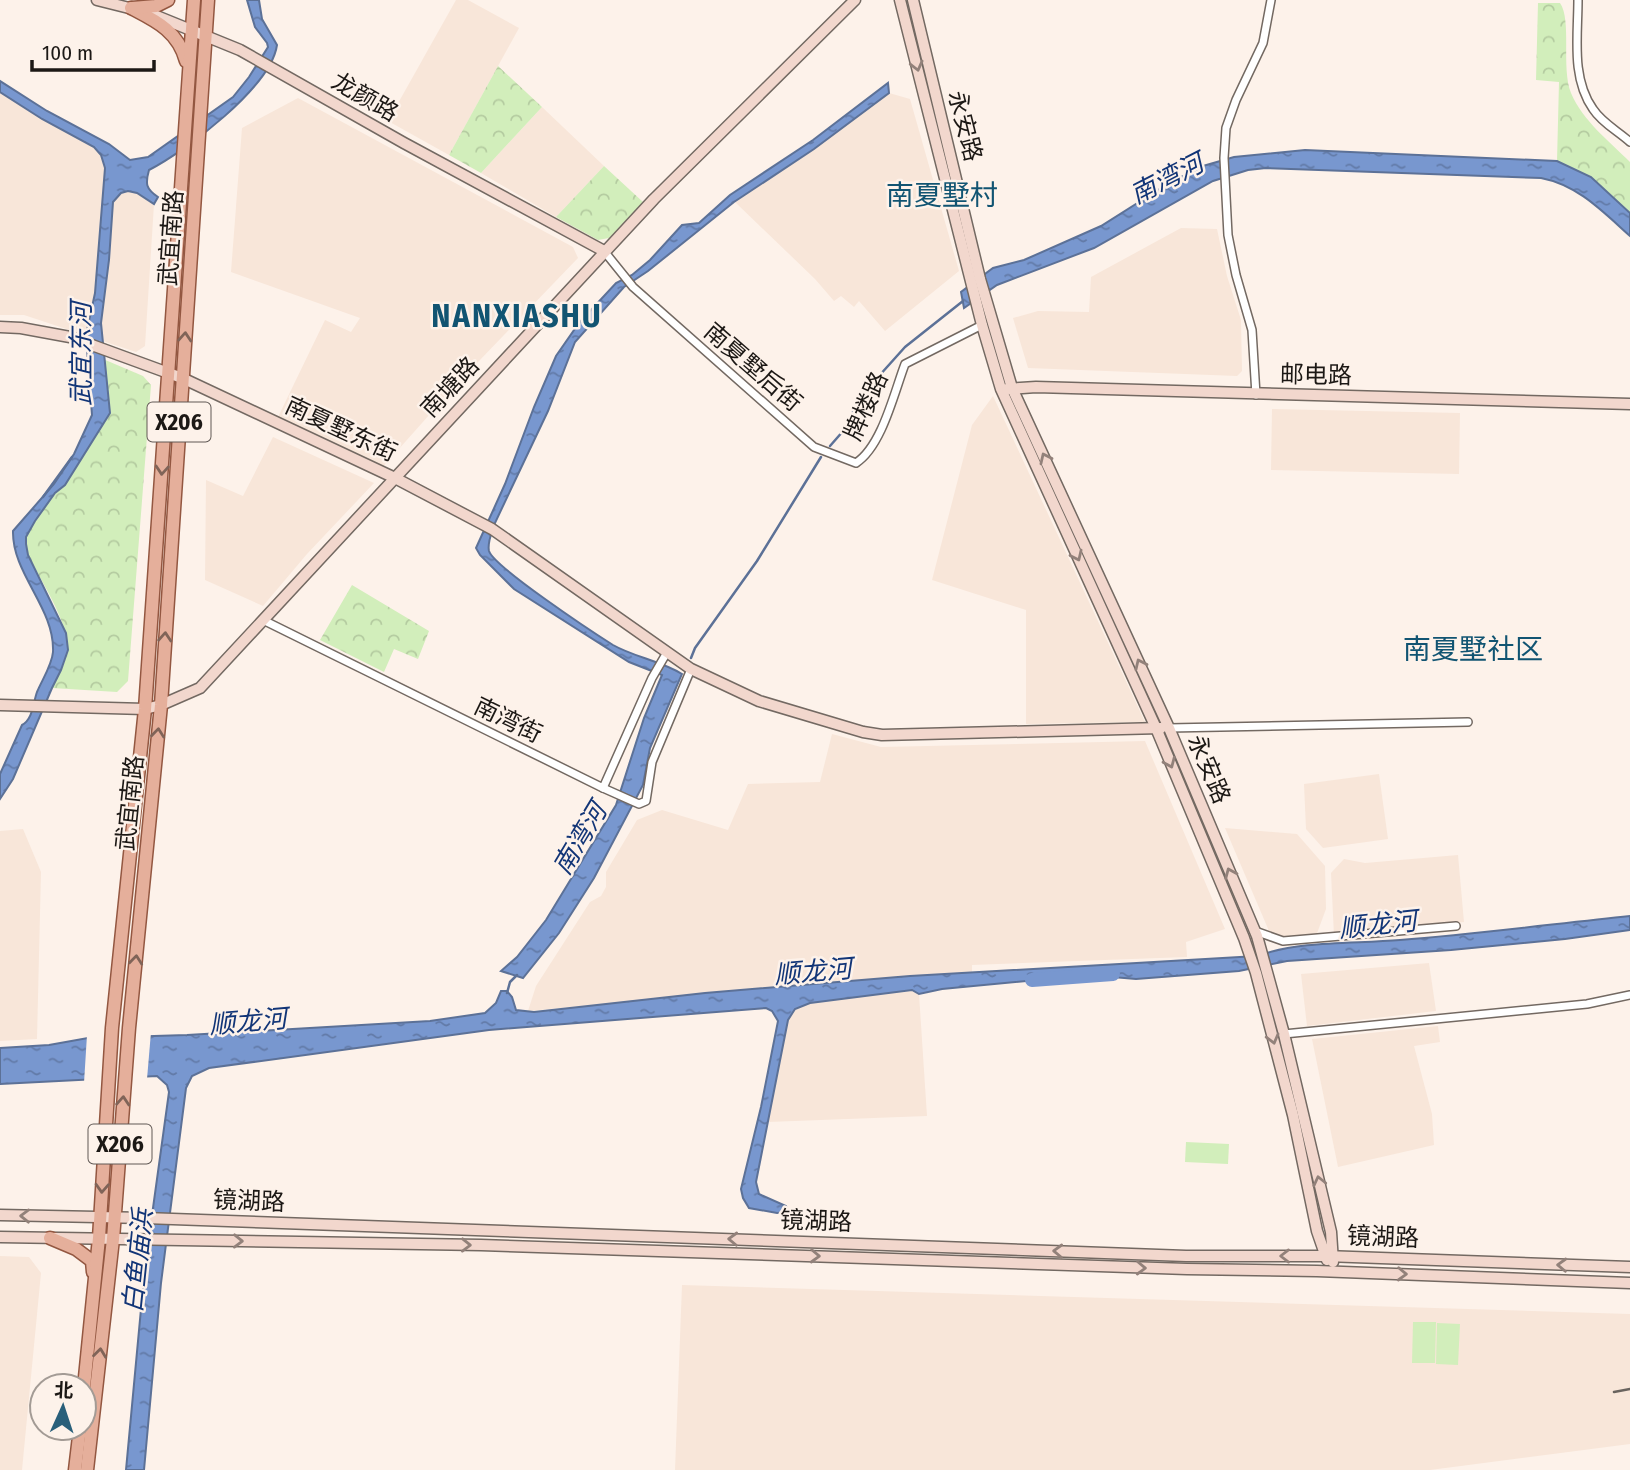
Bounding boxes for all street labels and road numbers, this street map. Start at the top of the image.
street label: 龙颜路 [327,67,403,127]
street label: 永安路 [943,88,987,164]
street label: 武宜南路 [154,189,188,287]
street label: 南夏墅后街 [699,317,807,417]
street label: 南塘路 [415,351,485,423]
street label: 邮电路 [1280,360,1352,390]
street label: 牌楼路 [839,367,893,445]
street label: 南夏墅东街 [281,391,401,467]
road number: X206 [148,402,210,442]
street label: 南湾街 [470,692,546,748]
street label: 永安路 [1182,730,1236,808]
street label: 武宜南路 [111,754,149,852]
road number: X206 [88,1124,152,1163]
street label: 镜湖路 [213,1186,285,1216]
street label: 镜湖路 [780,1206,852,1236]
street label: 镜湖路 [1347,1222,1419,1252]

